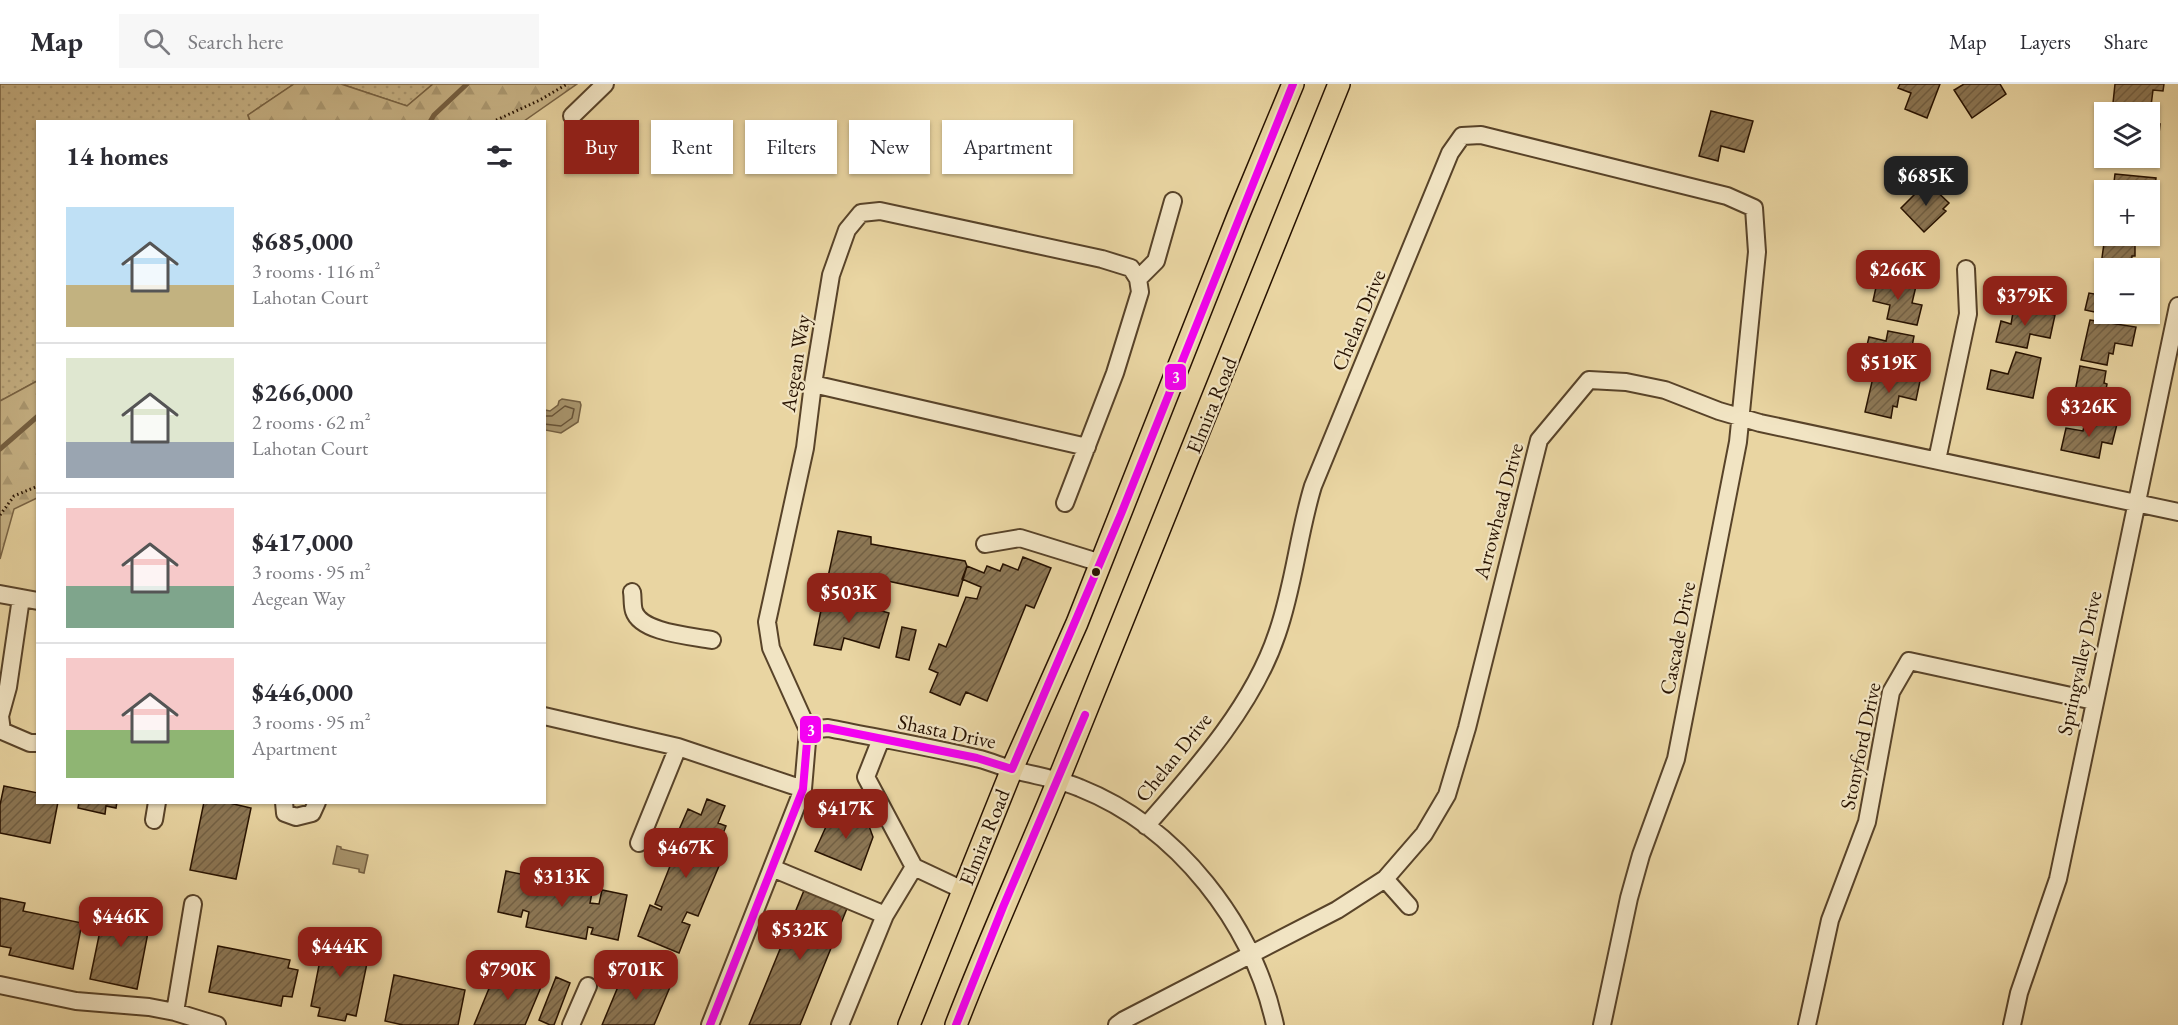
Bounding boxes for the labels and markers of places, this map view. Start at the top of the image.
pin: $685K [1884,156,1968,207]
pin: $266K [1856,250,1940,301]
pin: $379K [1983,276,2067,327]
pin: $519K [1847,343,1931,394]
pin: $326K [2047,387,2131,438]
unlabelled marker [1090,566,1102,578]
pin: $503K [807,573,891,624]
pin: $417K [804,789,888,840]
pin: $467K [644,828,728,879]
pin: $313K [520,857,604,908]
pin: $446K [79,897,163,948]
pin: $532K [758,910,842,961]
pin: $444K [298,927,382,978]
pin: $790K [466,950,550,1001]
pin: $701K [594,950,678,1001]

